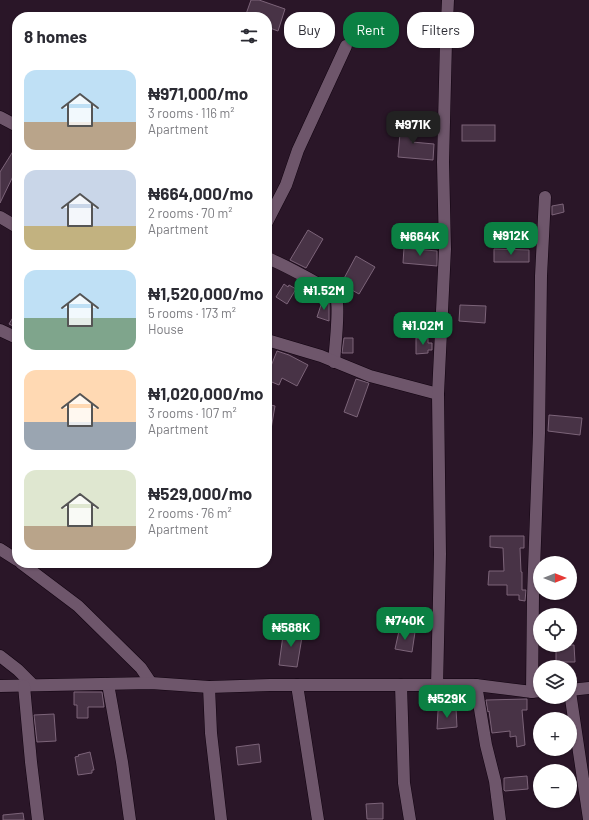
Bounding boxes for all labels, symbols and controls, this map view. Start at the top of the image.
chip: Buy [284,12,335,48]
chip: Rent [343,12,399,48]
chip: Filters [407,12,474,48]
icon: filters [238,25,260,47]
text: 8 homes [24,26,87,46]
text: ₦971,000/mo [148,83,248,103]
icon: home [56,86,104,134]
text: 3 rooms · 116 m² [148,105,235,121]
pin: ₦971K [385,111,441,145]
text: ₦971K [395,116,431,132]
text: Apartment [148,121,209,137]
text: ₦664,000/mo [148,183,253,203]
icon: home [56,186,104,234]
text: 2 rooms · 70 m² [148,205,232,221]
text: Apartment [148,221,209,237]
pin: ₦912K [483,222,539,256]
pin: ₦664K [392,223,448,257]
text: ₦912K [493,227,529,243]
text: ₦664K [400,228,440,244]
pin: ₦1.52M [291,277,357,311]
text: ₦1.52M [303,282,345,298]
text: ₦1,520,000/mo [148,283,263,303]
icon: home [56,286,104,334]
text: 5 rooms · 173 m² [148,305,236,321]
pin: ₦1.02M [390,312,456,346]
text: ₦1.02M [402,317,444,333]
text: House [148,321,184,337]
text: ₦1,020,000/mo [148,383,264,403]
icon: home [56,386,104,434]
text: 3 rooms · 107 m² [148,405,237,421]
text: Apartment [148,421,209,437]
text: ₦529,000/mo [148,483,252,503]
icon: home [56,486,104,534]
text: 2 rooms · 76 m² [148,505,232,521]
text: Apartment [148,521,209,537]
north arrow [533,556,577,600]
map controls [533,556,577,808]
pin: ₦740K [377,607,433,641]
button: locate [533,608,577,652]
text: ₦740K [385,612,425,628]
pin: ₦588K [263,614,319,648]
text: ₦588K [272,619,310,635]
button: layers [533,660,577,704]
pin: ₦529K [419,685,475,719]
text: ₦529K [428,690,466,706]
button: + [533,712,577,756]
button: − [533,764,577,808]

